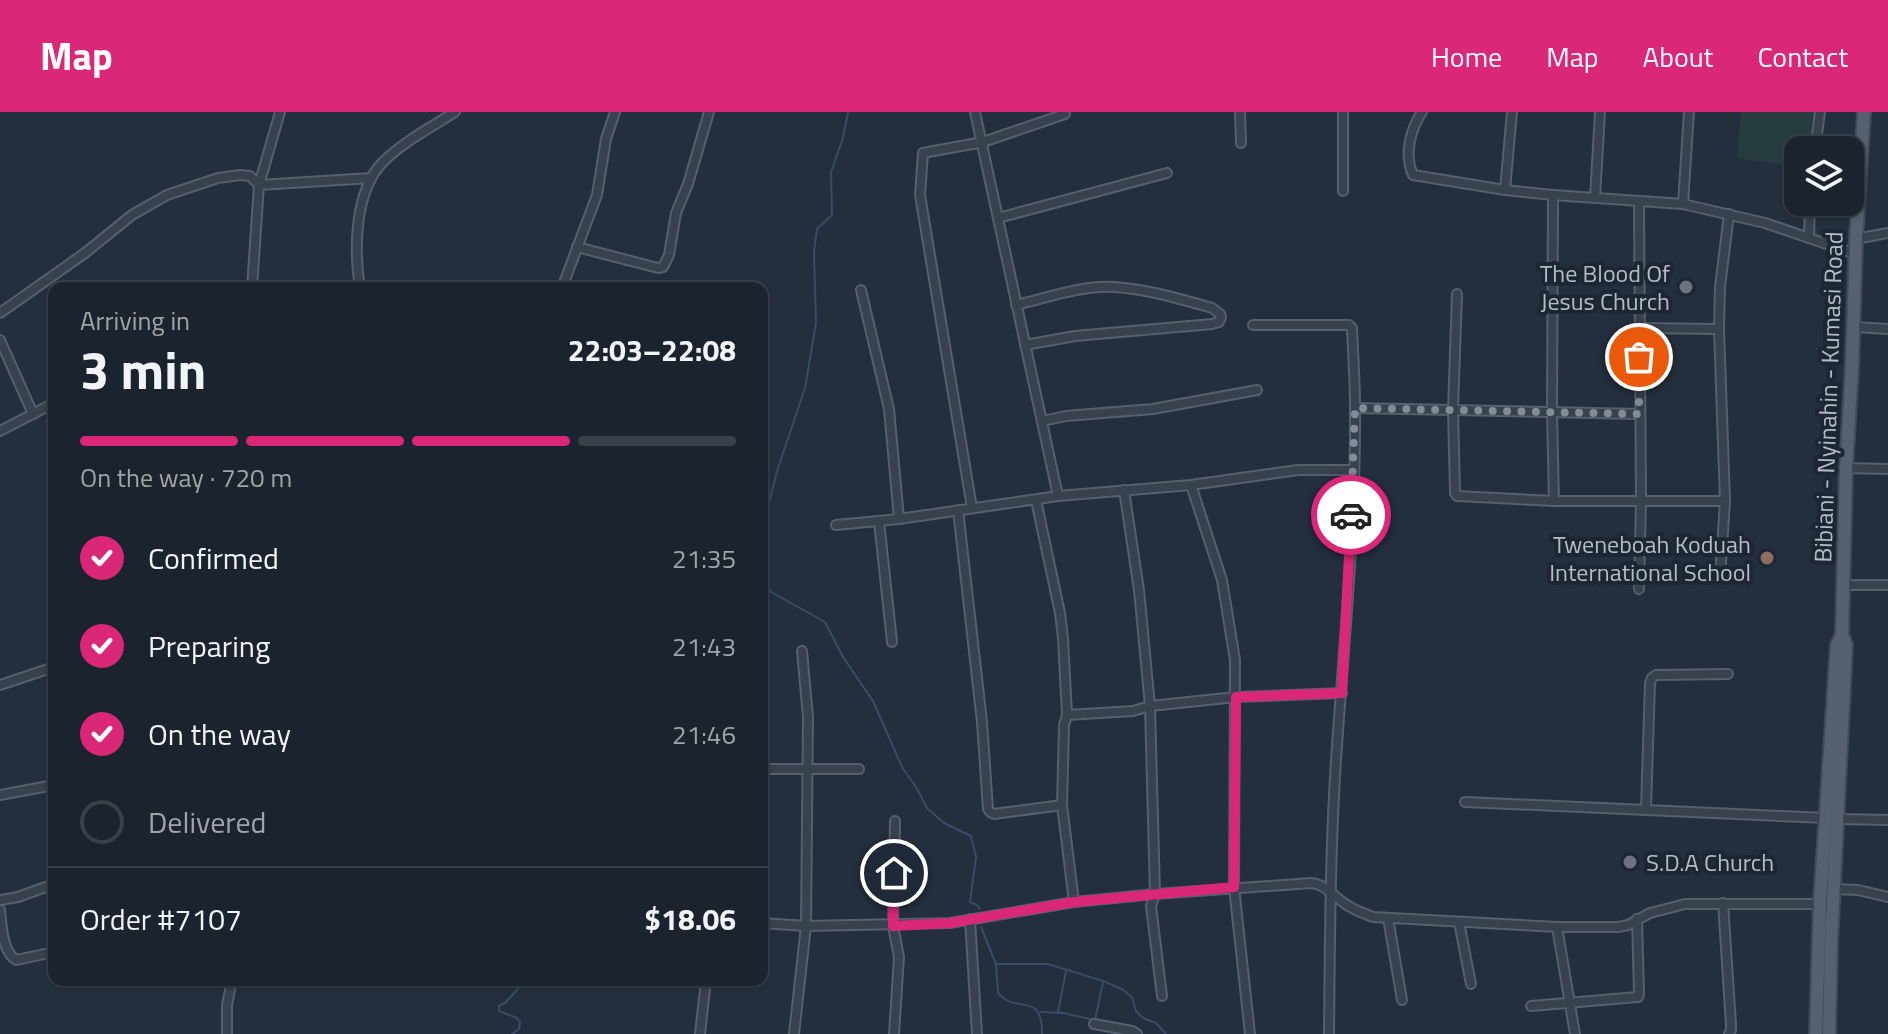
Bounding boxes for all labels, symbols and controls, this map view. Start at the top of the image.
text: Map [40,27,113,85]
text: Home [1431,35,1502,78]
text: Map [1546,35,1599,78]
text: About [1643,35,1713,78]
text: Contact [1757,35,1848,78]
map controls [1784,136,1864,216]
button: layers [1784,136,1864,216]
street label: Bibiani - Nyinahin - Kumasi Road [1804,231,1852,563]
place label: The Blood Of Jesus Church [1540,255,1670,319]
marker: The Blood Of Jesus Church [1677,278,1695,296]
text: Arriving in [80,301,190,340]
pin [1605,323,1673,391]
text: 22:03–22:08 [568,327,736,373]
text: 3 min [80,330,206,409]
icon: bag [1617,335,1661,379]
text: On the way · 720 m [80,458,292,497]
courier [1311,475,1391,555]
icon: car [1329,493,1373,537]
place label: Tweneboah Koduah International School [1549,526,1751,590]
text: Confirmed [148,535,279,581]
icon: check [80,536,124,580]
text: 21:35 [672,539,736,578]
marker: Tweneboah Koduah International School [1758,549,1776,567]
text: Preparing [148,623,270,669]
icon: check [80,624,124,668]
text: 21:43 [672,627,736,666]
text: On the way [148,711,291,757]
icon: check [80,712,124,756]
text: 21:46 [672,715,736,754]
text: Delivered [148,799,266,845]
pin [860,839,928,907]
place label: S.D.A Church [1646,844,1774,880]
icon: home [872,851,916,895]
marker: S.D.A Church [1621,853,1639,871]
text: Order #7107 [80,896,242,942]
text: $18.06 [644,896,736,942]

